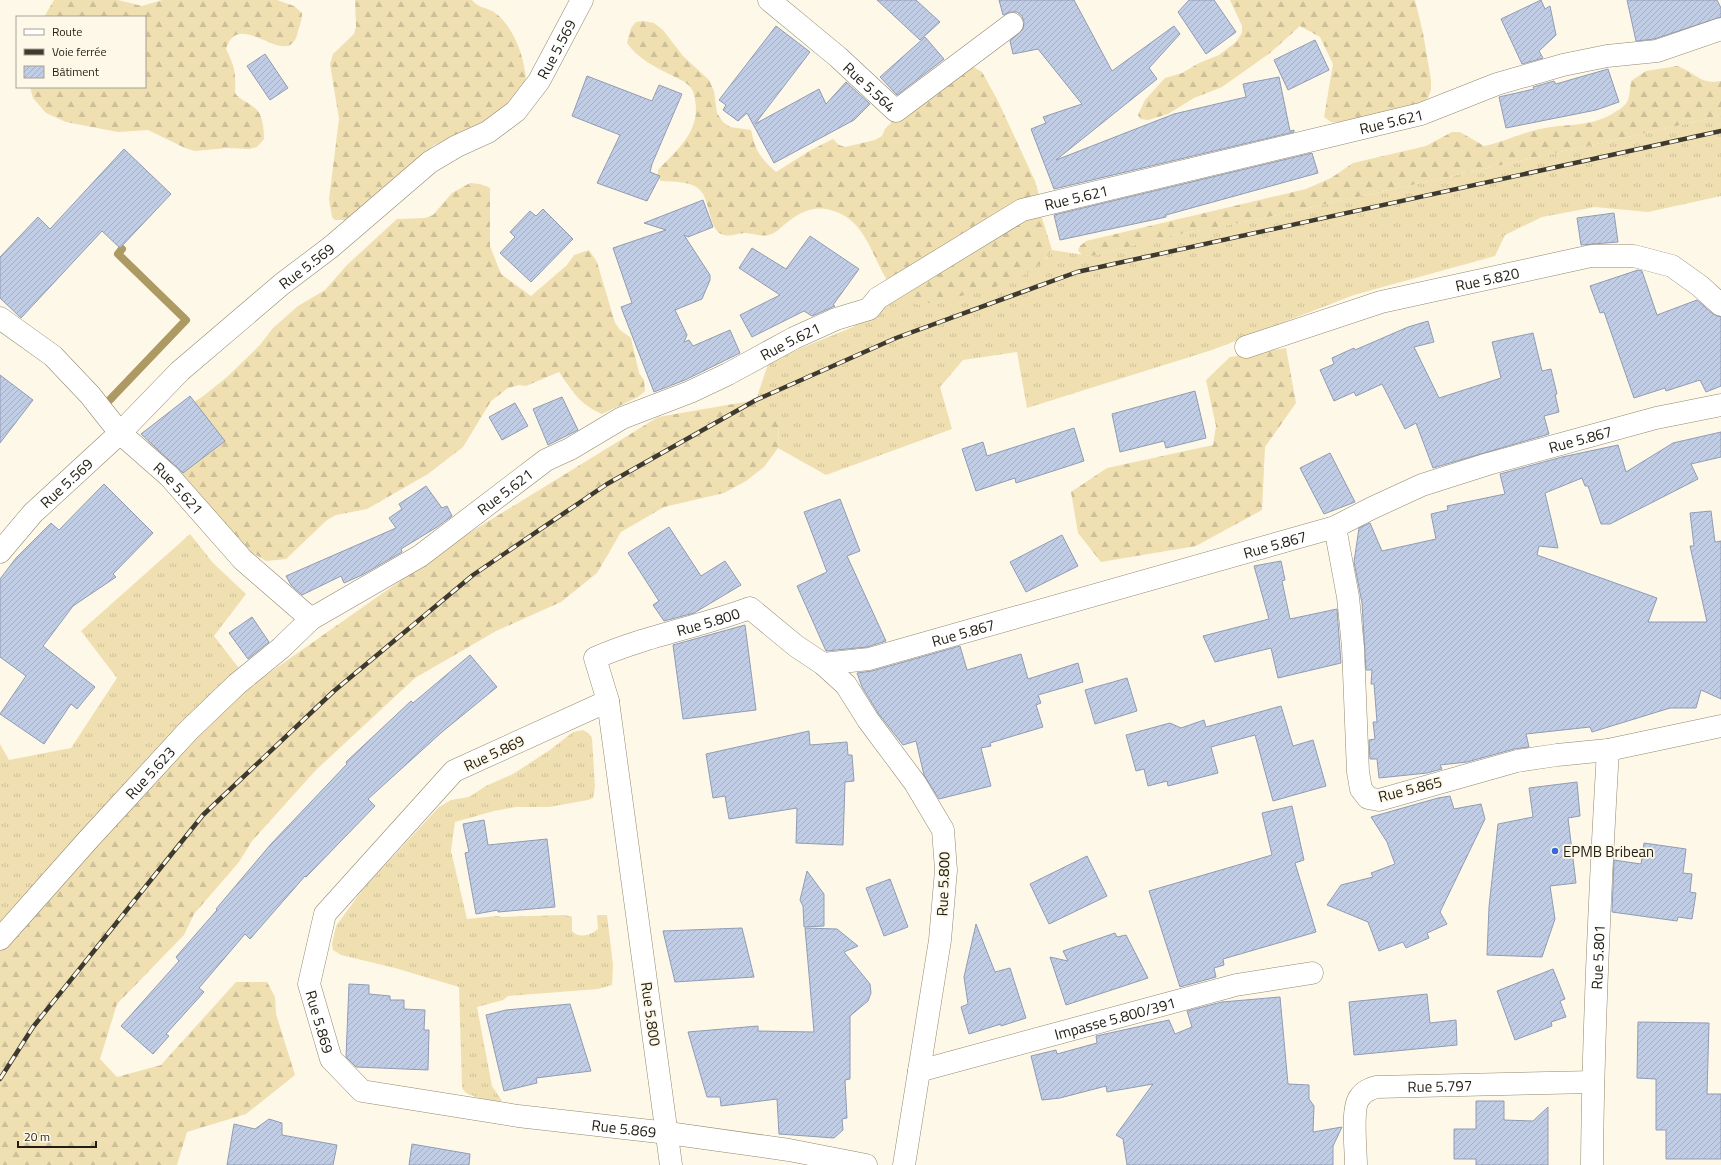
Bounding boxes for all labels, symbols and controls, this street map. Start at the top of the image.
street label: Rue 5.569 [531,15,581,83]
legend [16,16,146,88]
text: Route [52,22,82,41]
text: Voie ferrée [52,42,107,61]
street label: Rue 5.564 [838,56,901,117]
text: Bâtiment [52,62,100,81]
street label: Rue 5.621 [1357,102,1425,140]
street label: Rue 5.621 [1042,178,1110,216]
street label: Rue 5.569 [273,237,339,294]
street label: Rue 5.820 [1453,261,1521,297]
street label: Rue 5.621 [756,316,824,366]
street label: Rue 5.867 [1546,419,1614,458]
street label: Rue 5.569 [34,452,98,513]
street label: Rue 5.621 [149,456,209,520]
street label: Rue 5.621 [472,463,538,520]
street label: Rue 5.867 [1240,524,1309,564]
street label: Rue 5.800 [674,601,743,642]
street label: Rue 5.867 [929,612,997,652]
street label: Rue 5.869 [460,729,528,777]
street label: Rue 5.623 [119,741,180,804]
street label: Rue 5.865 [1376,770,1444,808]
place label: EPMB Bribean [1563,840,1654,863]
marker: EPMB Bribean [1550,846,1560,856]
street label: Rue 5.800 [930,851,956,917]
street label: Rue 5.801 [1585,924,1610,990]
street label: Rue 5.800 [635,980,667,1048]
street label: Rue 5.869 [300,987,340,1056]
street label: Impasse 5.800/391 [1052,990,1178,1045]
street label: Rue 5.797 [1407,1073,1473,1098]
street label: Rue 5.869 [591,1113,658,1143]
scale bar [18,1123,96,1149]
text: 20 m [24,1127,50,1146]

